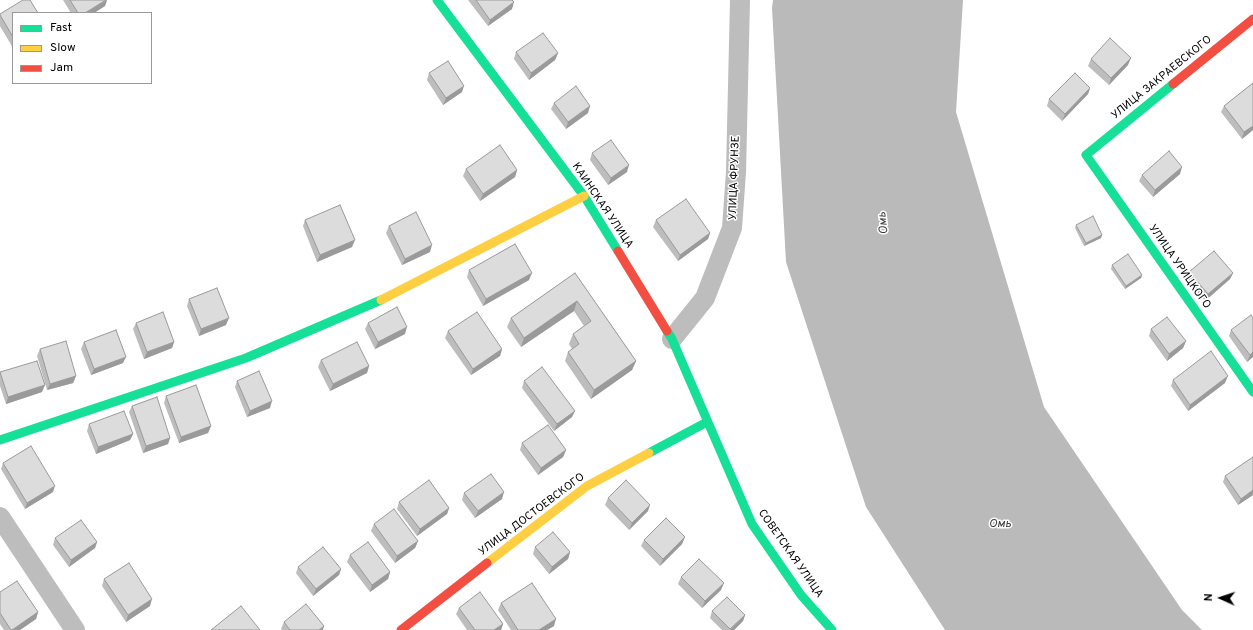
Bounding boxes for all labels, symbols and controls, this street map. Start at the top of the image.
legend [12,12,152,84]
text: Fast [50,20,72,36]
street label: УЛИЦА ЗАКРАЕВСКОГО [1109,33,1215,123]
text: Slow [50,40,76,56]
text: Jam [50,60,73,76]
street label: УЛИЦА ФРУНЗЕ [727,136,743,220]
street label: КАИНСКАЯ УЛИЦА [568,161,636,251]
water label: Омь [876,211,892,235]
street label: УЛИЦА УРИЦКОГО [1145,222,1213,312]
street label: УЛИЦА ДОСТОЕВСКОГО [476,471,588,559]
street label: СОВЕТСКАЯ УЛИЦА [755,507,825,601]
water label: Омь [989,518,1011,532]
north arrow [1201,578,1241,618]
text: N [1202,593,1216,602]

